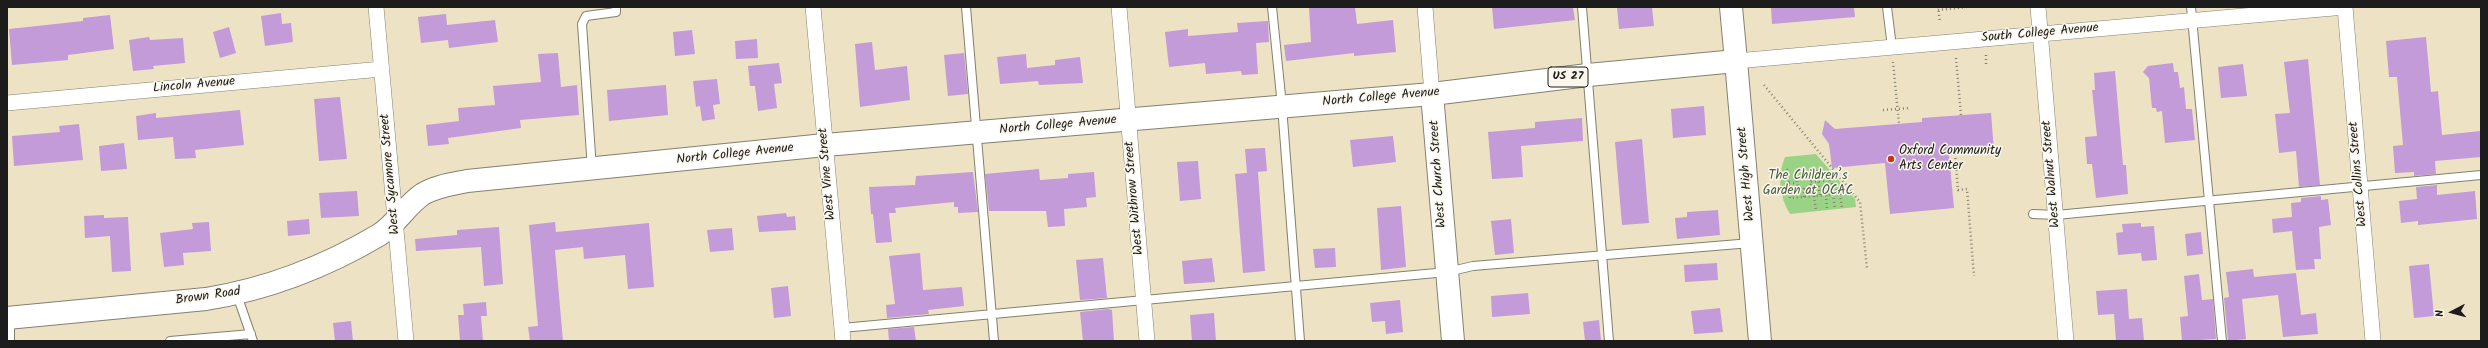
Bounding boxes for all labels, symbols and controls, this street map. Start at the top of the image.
street label: South College Avenue [1981,21,2099,47]
road number: US 27 [1548,67,1588,87]
street label: Lincoln Avenue [152,75,236,97]
street label: North College Avenue [1322,85,1440,111]
street label: West Sycamore Street [378,113,404,235]
street label: North College Avenue [999,113,1117,139]
street label: West Church Street [1427,120,1451,228]
street label: West Walnut Street [2040,120,2064,228]
street label: West Collins Street [2347,121,2371,227]
street label: West High Street [1735,126,1759,222]
street label: West Vine Street [816,127,840,221]
street label: West Withrow Street [1122,140,1148,256]
street label: North College Avenue [676,141,794,169]
place label: Oxford Community Arts Center [1899,144,2001,175]
marker: Oxford Community Arts Center [1886,154,1896,164]
park label: The Children’s Garden at OCAC [1763,169,1853,200]
street label: Brown Road [175,285,241,309]
north arrow [2432,292,2472,332]
text: N [2431,309,2449,318]

